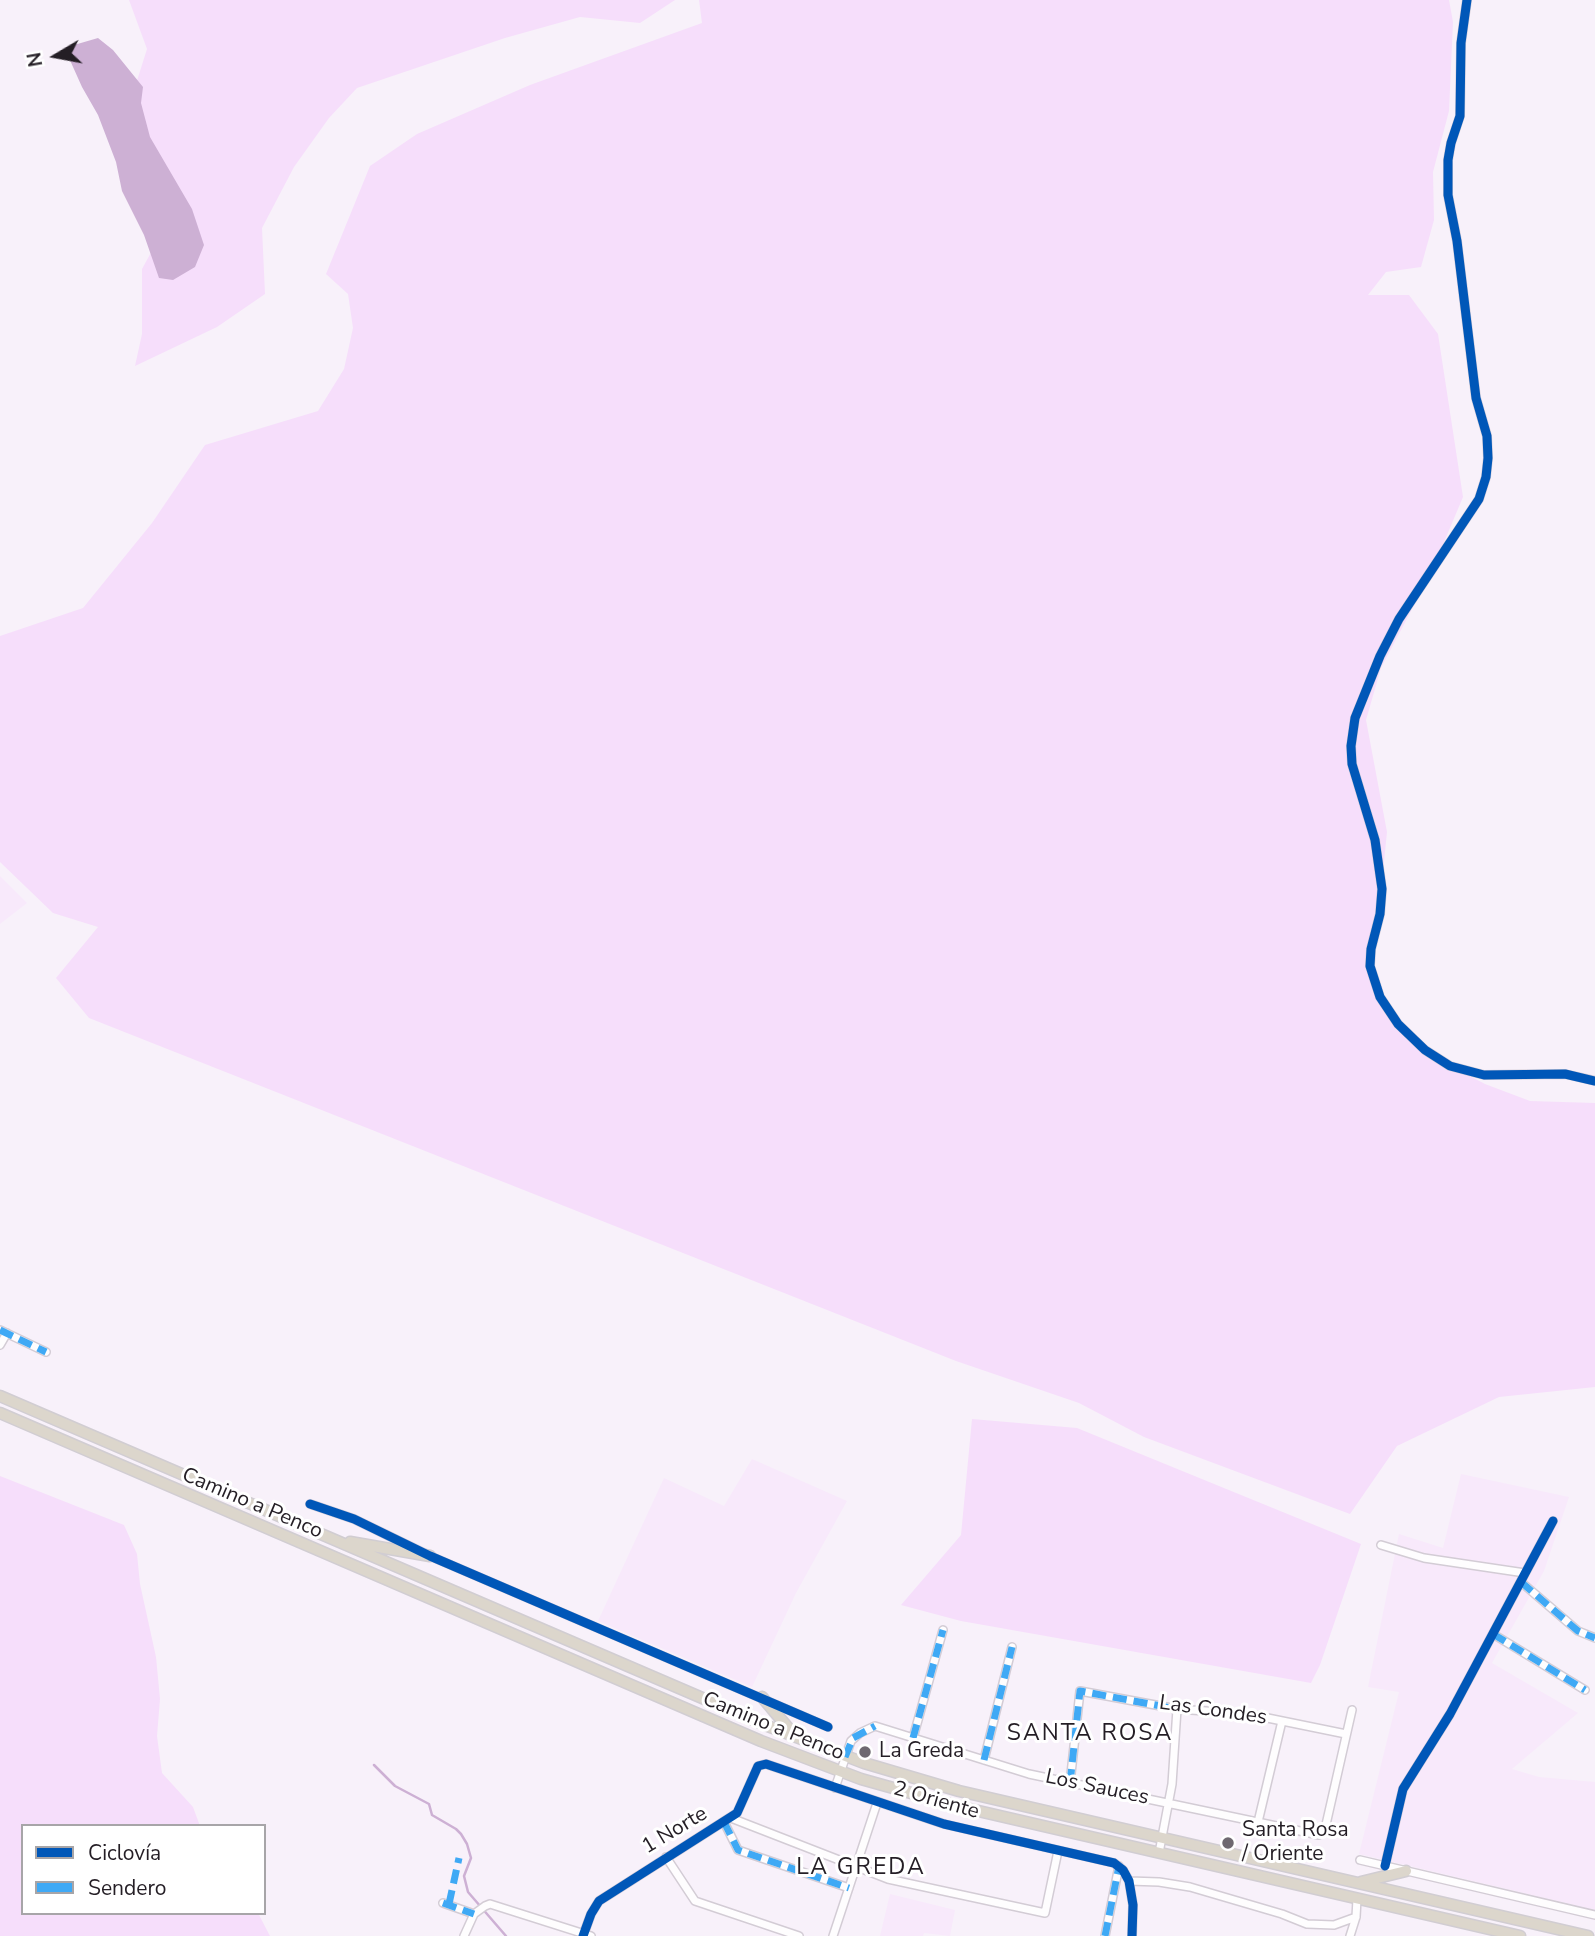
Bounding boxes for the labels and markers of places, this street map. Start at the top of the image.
place label: La Greda [879,1739,964,1765]
marker: La Greda [857,1744,873,1760]
place label: Santa Rosa / Oriente [1242,1818,1349,1868]
marker: Santa Rosa / Oriente [1220,1835,1236,1851]

